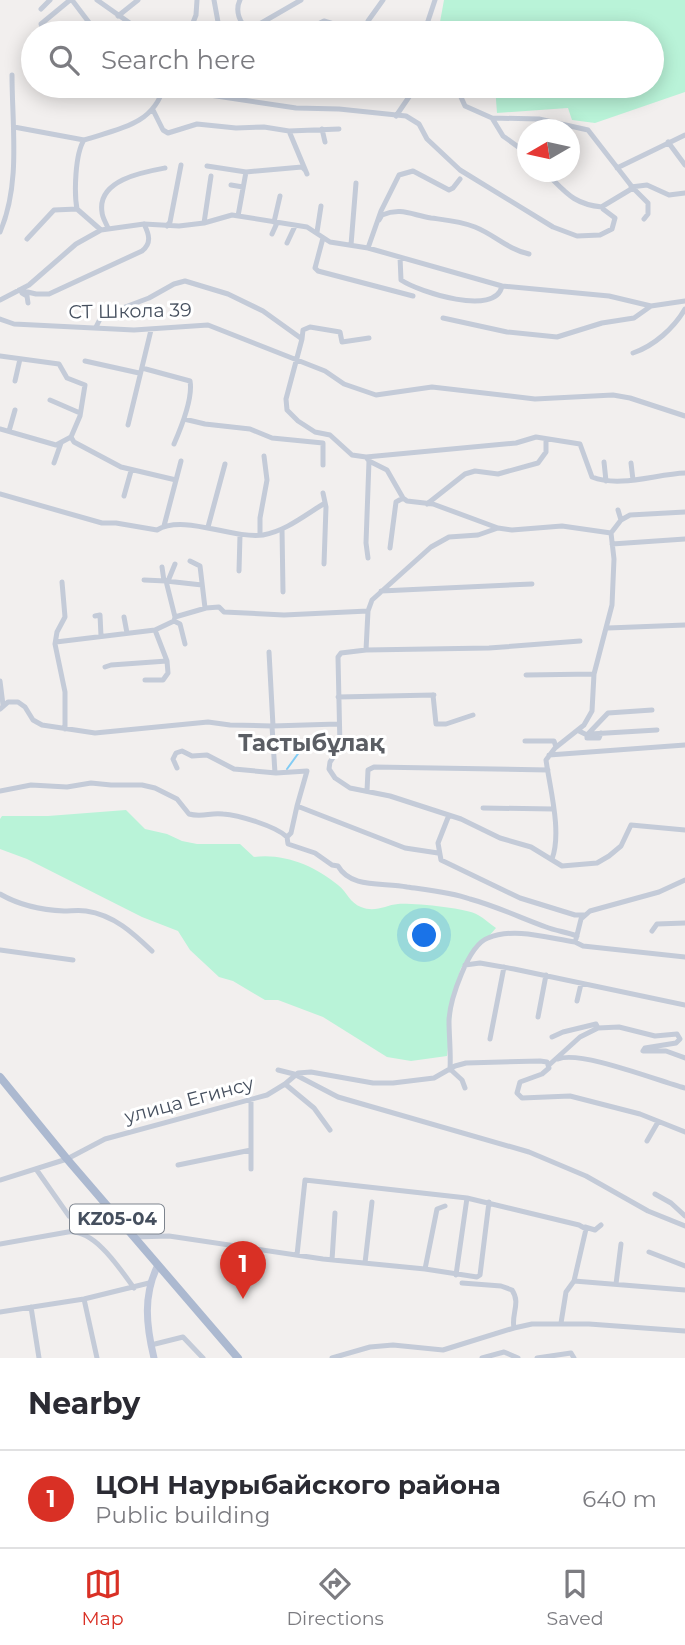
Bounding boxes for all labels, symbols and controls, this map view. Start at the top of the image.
search box [21,21,664,98]
icon: search [45,41,83,79]
text: Search here [101,44,256,76]
north arrow [517,119,580,182]
street label: СТ Школа 39 [68,298,192,324]
district label: Тастыбұлақ [238,729,385,757]
your location [407,918,441,952]
street label: улица Егинсу [121,1072,257,1129]
road number: KZ05-04 [70,1204,164,1234]
pin: 1 [220,1241,266,1299]
text: Nearby [28,1385,140,1422]
text: ЦОН Наурыбайского района [95,1469,501,1501]
text: 1 [46,1485,56,1513]
text: 640 m [582,1485,657,1513]
text: Public building [95,1501,270,1529]
tab: Map [81,1565,124,1630]
tab: Directions [286,1565,384,1630]
tab: Saved [547,1565,604,1630]

